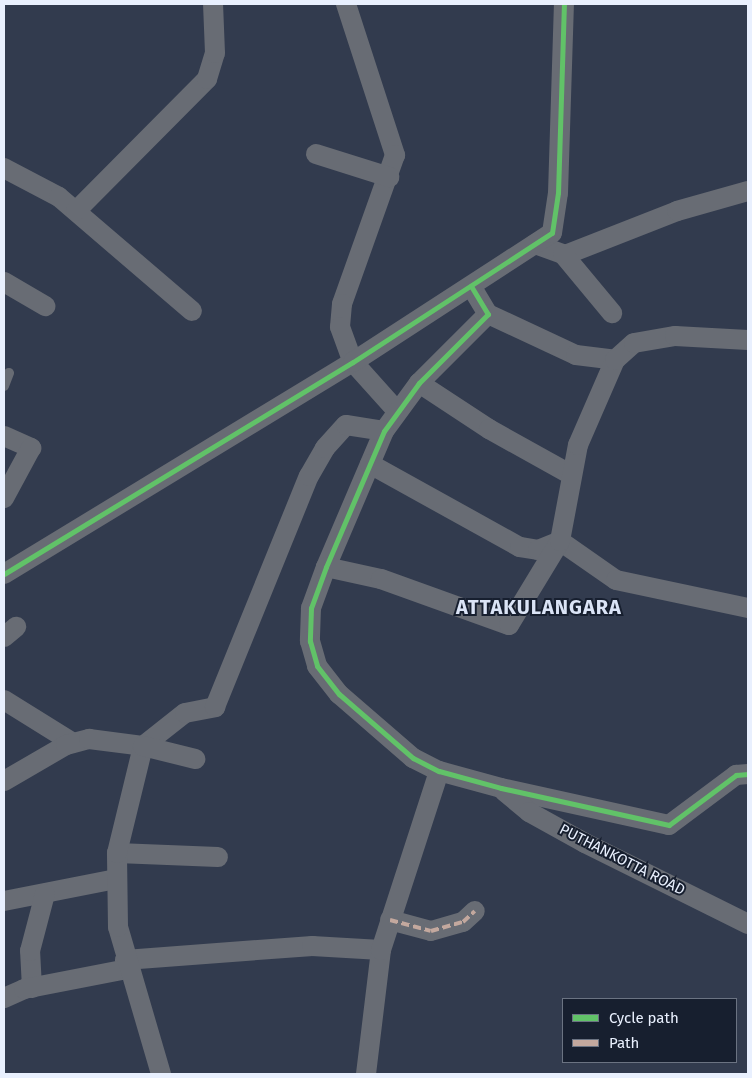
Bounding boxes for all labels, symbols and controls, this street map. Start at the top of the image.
district label: ATTAKULANGARA [454,595,624,619]
street label: PUTHANKOTTA ROAD [556,821,688,899]
legend [562,998,737,1063]
text: Cycle path [609,1009,679,1027]
text: Path [609,1034,639,1052]

